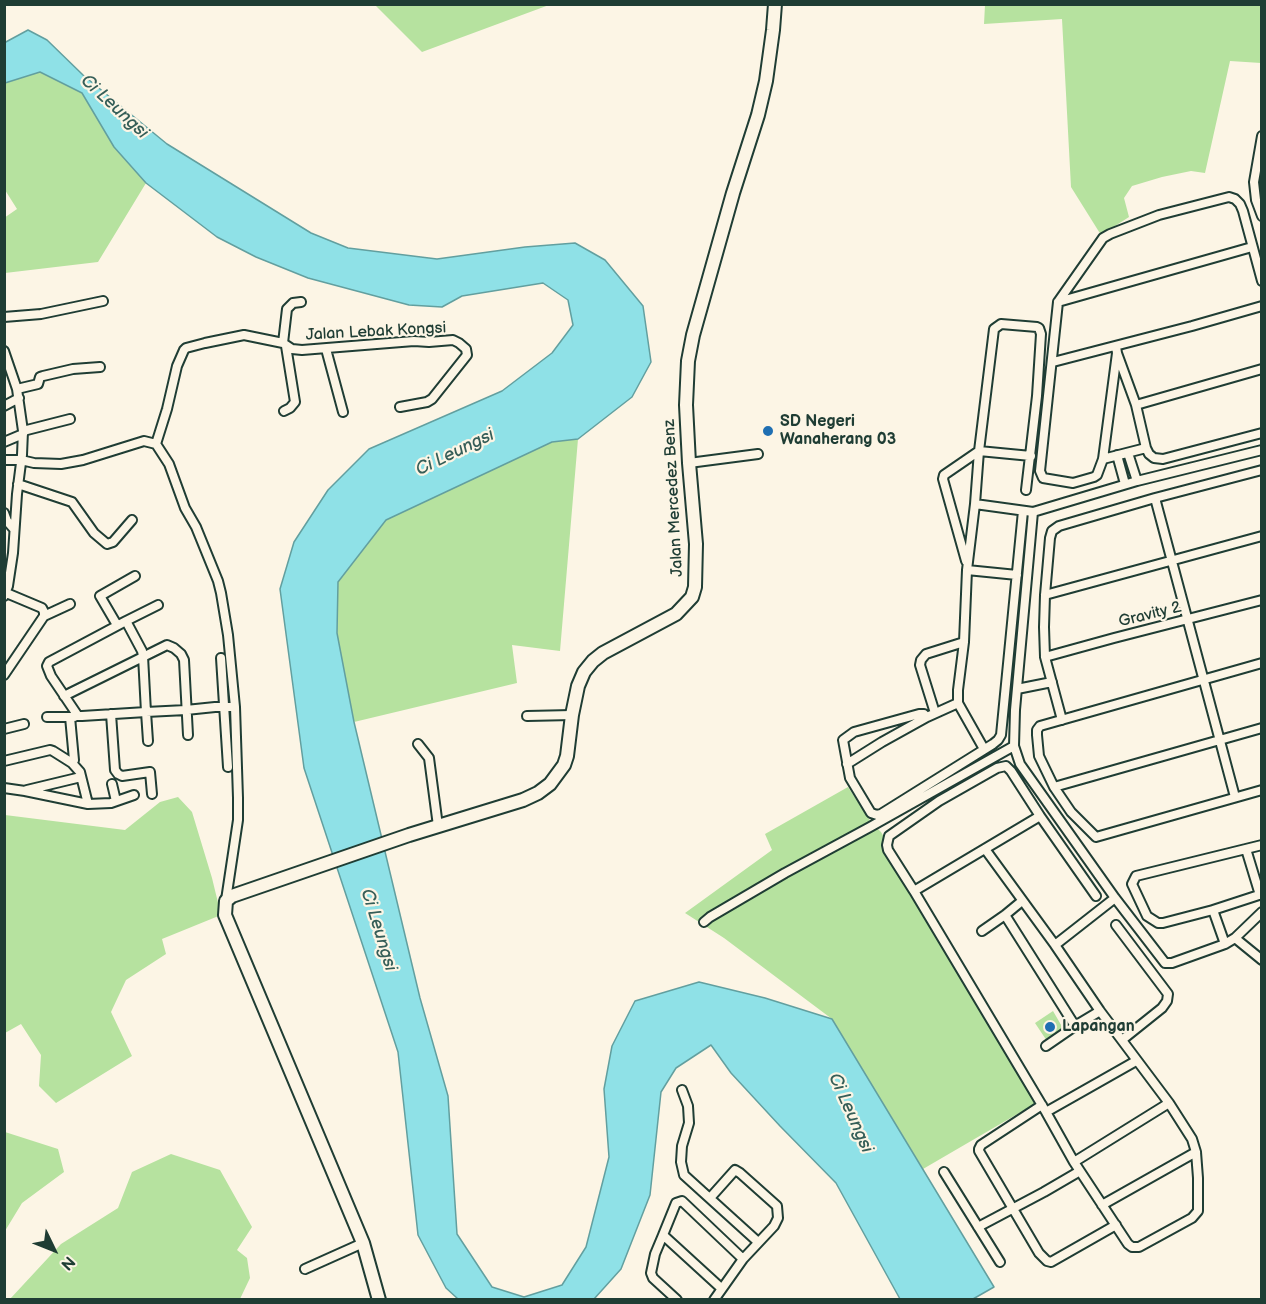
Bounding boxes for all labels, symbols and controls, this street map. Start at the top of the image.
water label: Ci Leungsi [76,70,152,144]
street label: Jalan Lebak Kongsi [305,319,447,345]
place label: SD Negeri Wanaherang 03 [780,412,896,450]
street label: Jalan Mercedez Benz [660,419,688,577]
marker: SD Negeri Wanaherang 03 [761,424,775,438]
water label: Ci Leungsi [412,425,498,481]
street label: Gravity 2 [1117,598,1183,632]
water label: Ci Leungsi [355,886,401,974]
place label: Lapangan [1062,1017,1135,1037]
marker: Lapangan [1043,1020,1057,1034]
water label: Ci Leungsi [823,1070,877,1156]
north arrow [24,1220,84,1280]
text: N [56,1252,79,1273]

